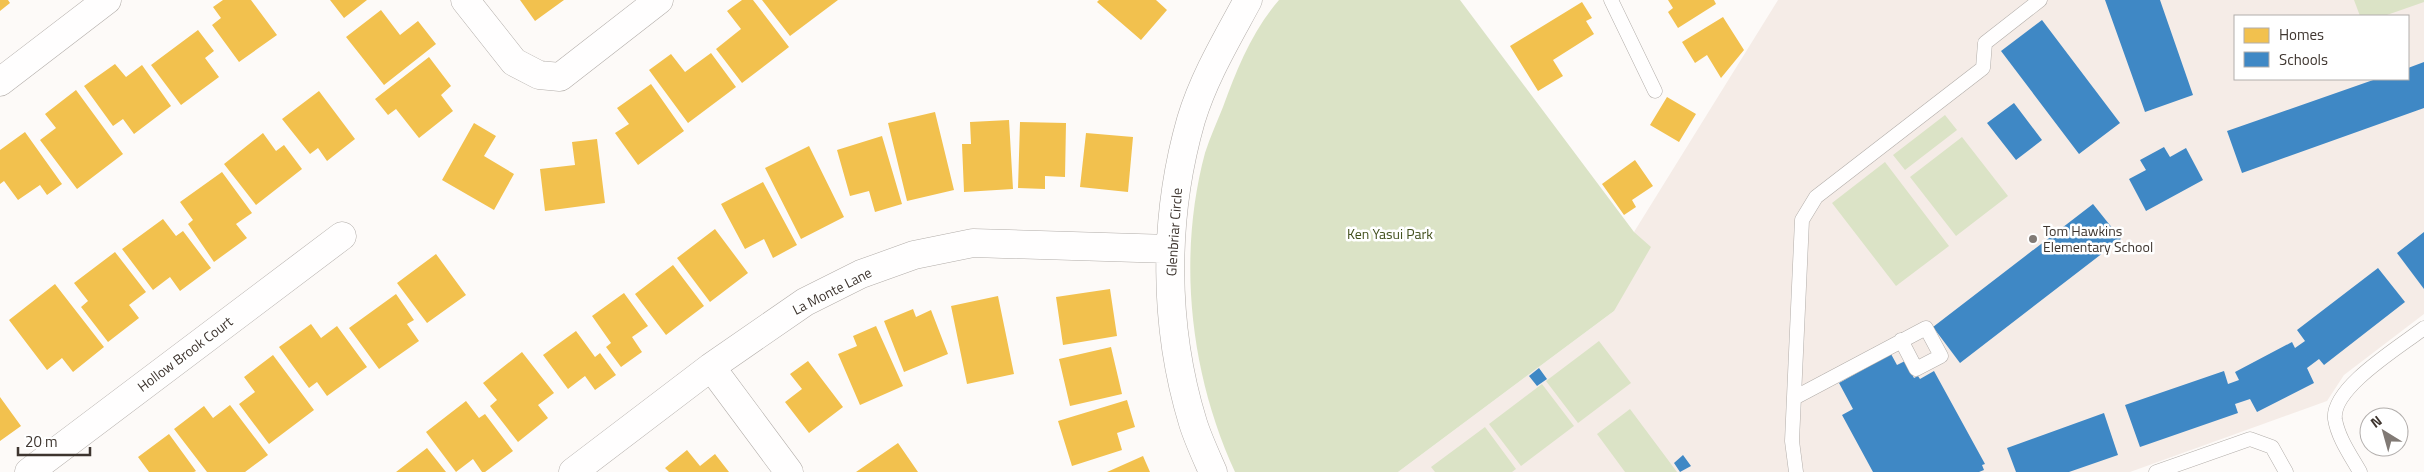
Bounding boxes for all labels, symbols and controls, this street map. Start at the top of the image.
legend [2234,15,2409,80]
text: Homes [2279,23,2324,46]
text: Schools [2279,48,2328,71]
street label: Glenbriar Circle [1160,187,1187,277]
place label: Tom Hawkins Elementary School [2043,220,2153,257]
park label: Ken Yasui Park [1347,223,1433,244]
marker: Tom Hawkins Elementary School [2027,233,2039,245]
street label: La Monte Lane [788,262,875,320]
street label: Hollow Brook Court [133,311,237,396]
north arrow [2359,407,2409,457]
text: N [2366,410,2386,433]
scale bar [18,424,90,456]
text: 20 m [25,430,58,453]

